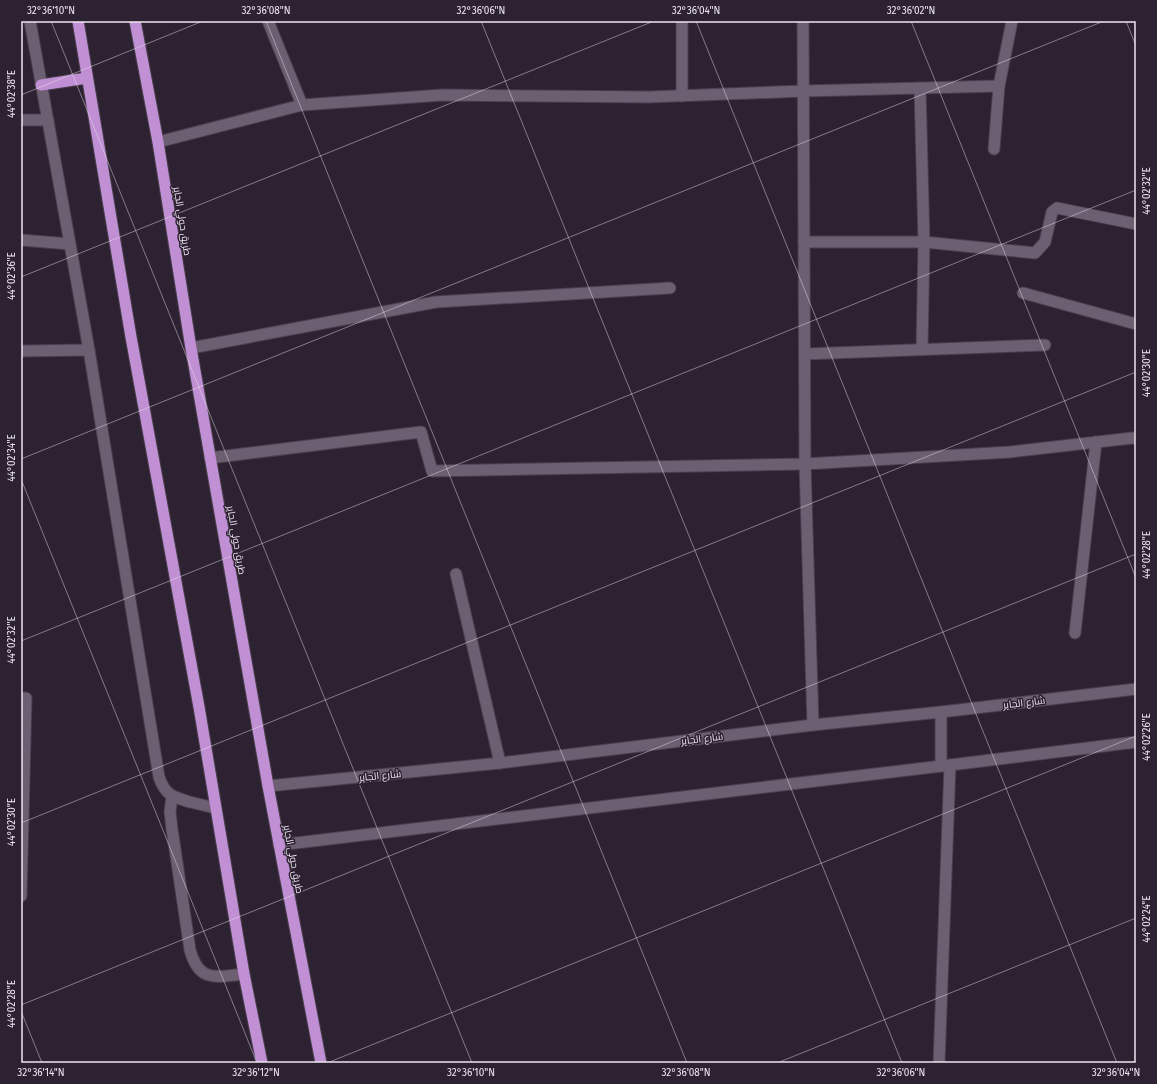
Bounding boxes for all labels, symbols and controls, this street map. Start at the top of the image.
text: 32°36'10"N [27,5,75,17]
text: 32°36'08"N [241,5,291,17]
text: 32°36'06"N [457,5,505,17]
text: 32°36'04"N [672,5,720,17]
text: 32°36'02"N [887,5,935,17]
text: 44°02'38"E [6,70,18,118]
text: 44°02'32"E [1141,167,1153,215]
street label: طريق حولي الجاير [169,185,193,257]
text: 44°02'36"E [6,252,18,300]
text: 44°02'30"E [1141,349,1153,397]
text: 44°02'34"E [6,434,18,482]
street label: طريق حولي الجاير [223,504,248,576]
text: 44°02'28"E [1141,531,1153,579]
text: 44°02'32"E [6,616,18,664]
street label: شارع الجاير [1001,694,1046,712]
text: 44°02'26"E [1141,713,1153,761]
street label: شارع الجاير [679,730,724,748]
street label: شارع الجاير [358,768,402,784]
text: 44°02'30"E [6,798,18,846]
street label: طريق حولي الجاير [279,823,306,895]
text: 44°02'24"E [1141,895,1153,943]
text: 44°02'28"E [6,980,18,1028]
text: 32°36'14"N [17,1067,65,1079]
text: 32°36'12"N [232,1067,280,1079]
text: 32°36'10"N [447,1067,495,1079]
text: 32°36'08"N [661,1067,711,1079]
text: 32°36'06"N [877,1067,925,1079]
text: 32°36'04"N [1092,1067,1140,1079]

